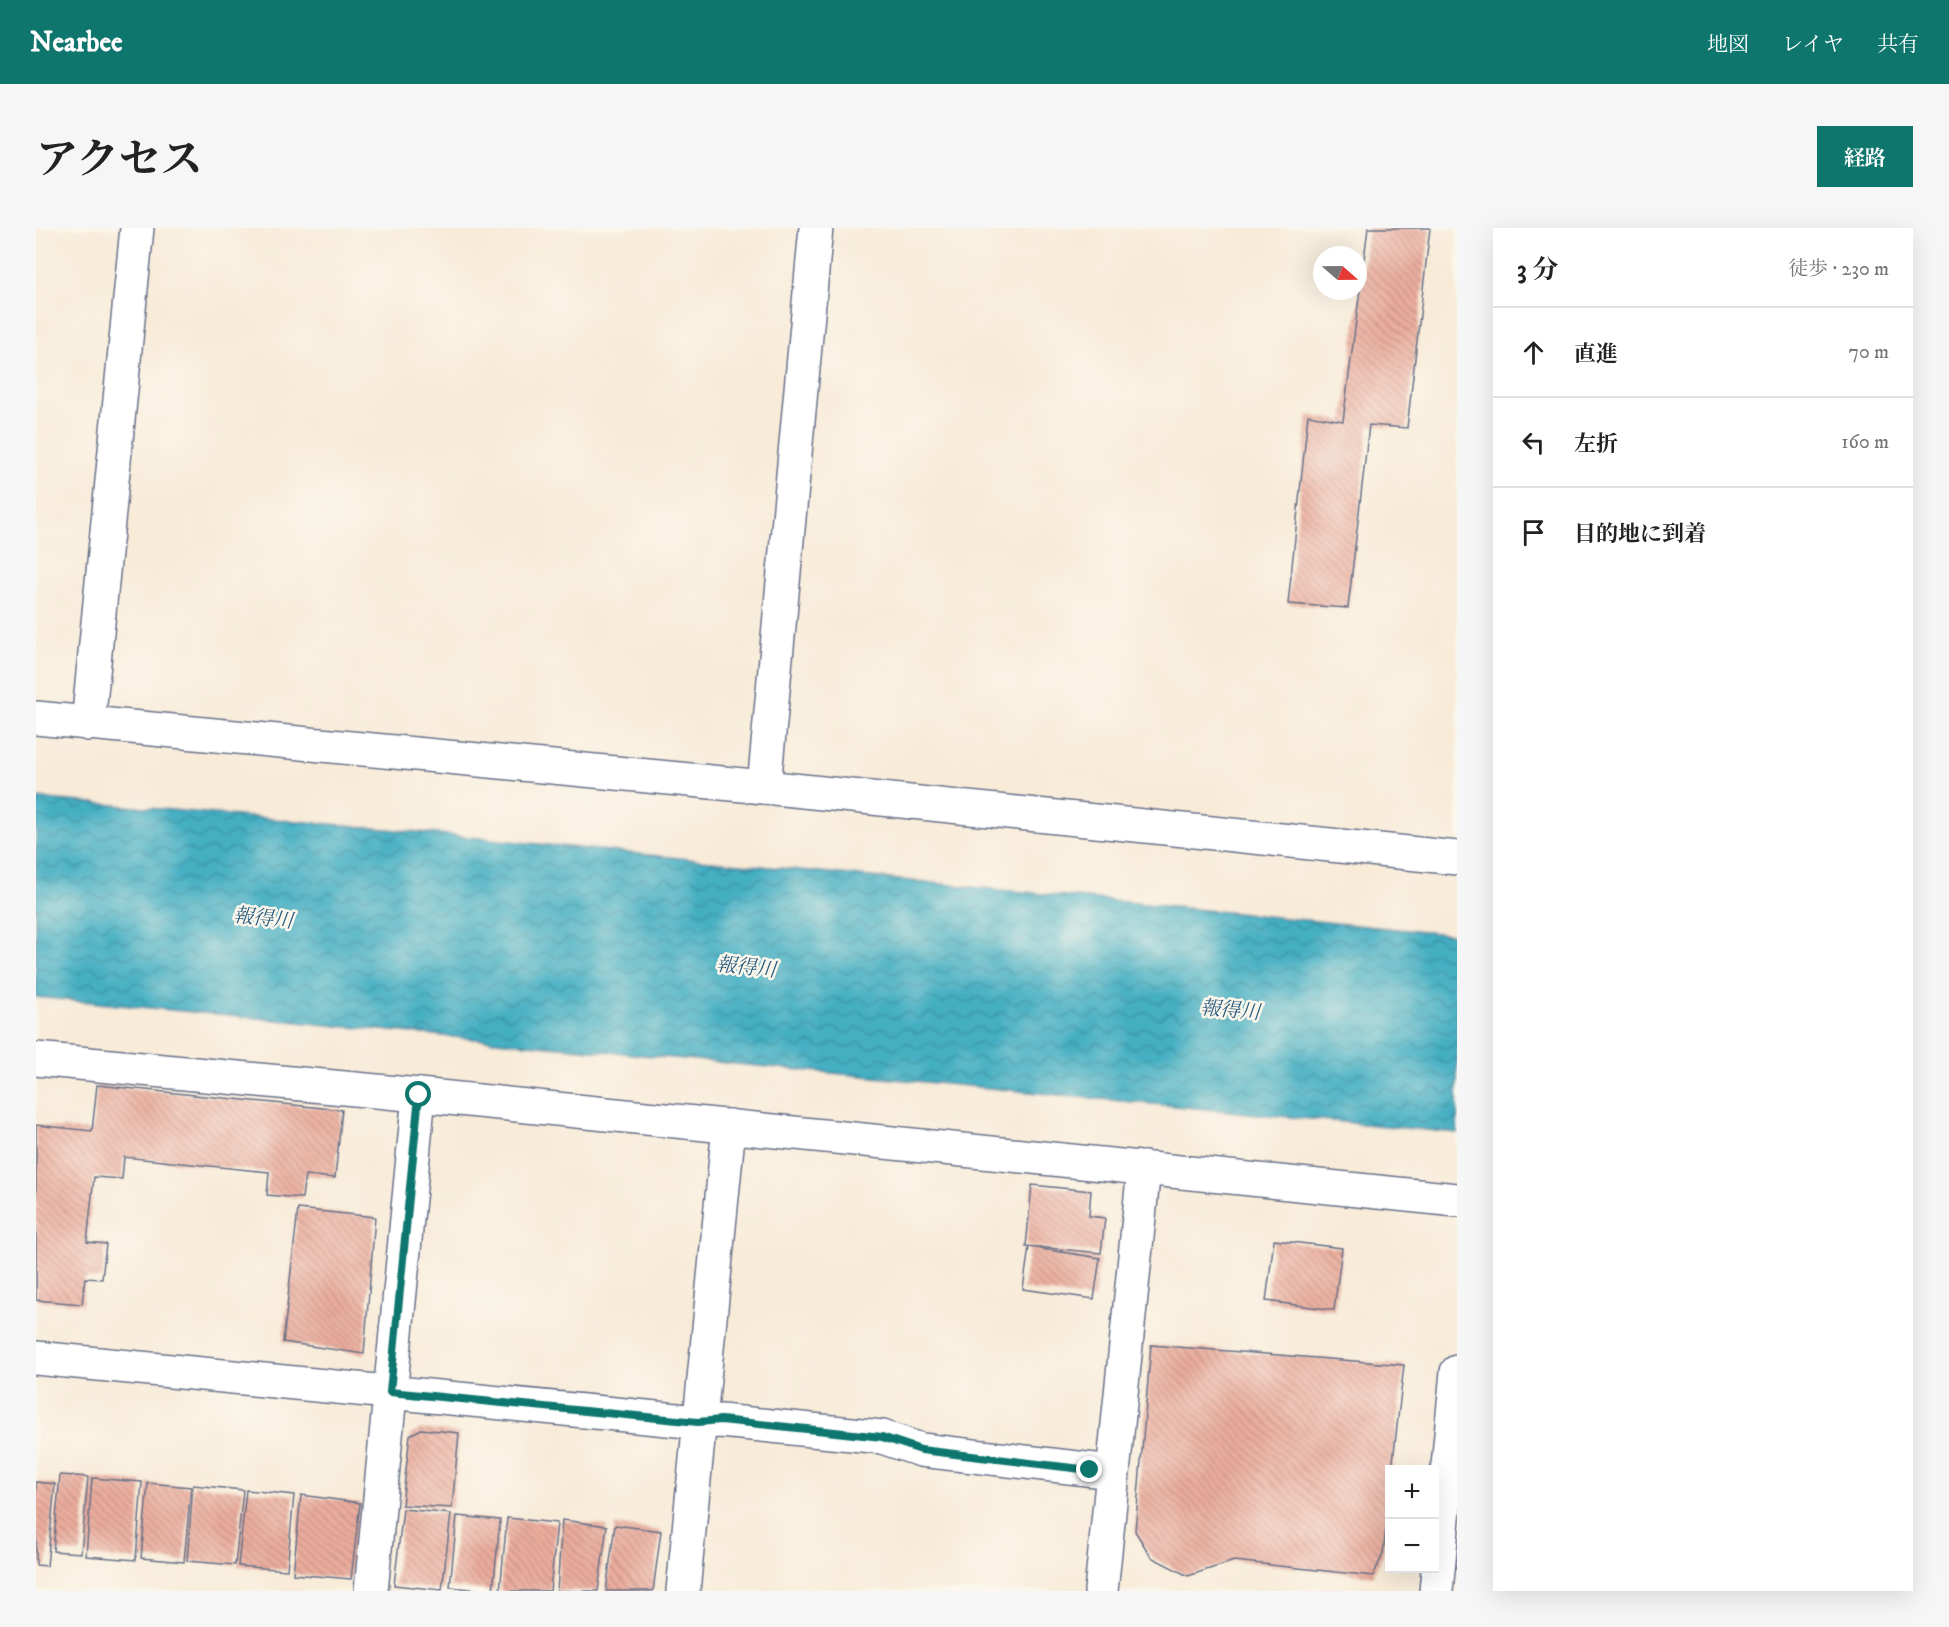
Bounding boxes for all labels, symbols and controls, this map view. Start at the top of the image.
text: Nearbee [30,25,123,60]
text: 地図 [1707,32,1749,58]
text: レイヤ [1782,32,1844,58]
text: 共有 [1877,32,1919,58]
button: 経路 [1817,126,1913,187]
text: アクセス [36,135,203,187]
north arrow [1313,246,1367,300]
text: 3 分 [1517,254,1558,287]
text: 徒歩 · 230 m [1788,257,1889,282]
icon: ahead [1517,336,1550,369]
text: 70 m [1848,340,1889,365]
text: 直進 [1574,341,1618,368]
icon: left [1517,426,1550,459]
text: 160 m [1841,430,1889,455]
text: 左折 [1574,431,1618,458]
icon: arrive [1517,516,1550,549]
text: 目的地に到着 [1574,521,1706,548]
water label: 報得川 [232,903,296,935]
water label: 報得川 [715,952,779,984]
water label: 報得川 [1199,996,1263,1026]
route start [405,1081,431,1107]
route end [1076,1456,1102,1482]
map controls [1385,1465,1439,1573]
button: + [1385,1465,1439,1519]
button: − [1385,1519,1439,1573]

